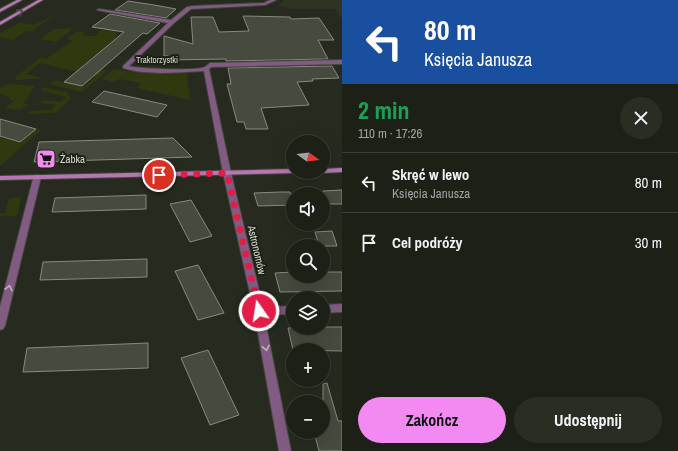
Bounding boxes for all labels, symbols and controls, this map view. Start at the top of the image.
one-way arrow [16,10,23,17]
text: 80 m [424,11,476,49]
icon: left [358,16,410,68]
text: Księcia Janusza [424,47,532,72]
street label: Traktorzystki [136,54,178,66]
text: 2 min [358,94,409,126]
button: close [620,97,662,139]
text: 110 m · 17:26 [358,125,422,142]
north arrow [286,135,330,179]
map controls [286,135,330,439]
supermarket icon: Żabka [35,148,57,170]
place label: Żabka [60,152,85,166]
pin [142,158,176,192]
icon: arrive [148,164,170,186]
text: Skręć w lewo [392,164,469,185]
icon: left [358,172,380,194]
text: 80 m [635,172,662,193]
text: Księcia Janusza [392,185,470,202]
button: sound [286,187,330,231]
street label: Astronomów [244,223,270,276]
icon: arrive [358,232,380,254]
text: Cel podróży [392,232,462,253]
text: 30 m [635,232,662,253]
button: search [286,239,330,283]
one-way arrow [4,285,13,292]
position arrow [238,290,280,332]
button: layers [286,291,330,335]
button: + [286,343,330,387]
one-way arrow [261,345,269,351]
button: − [286,395,330,439]
button: Zakończ [358,397,506,443]
button: Udostępnij [514,397,662,443]

